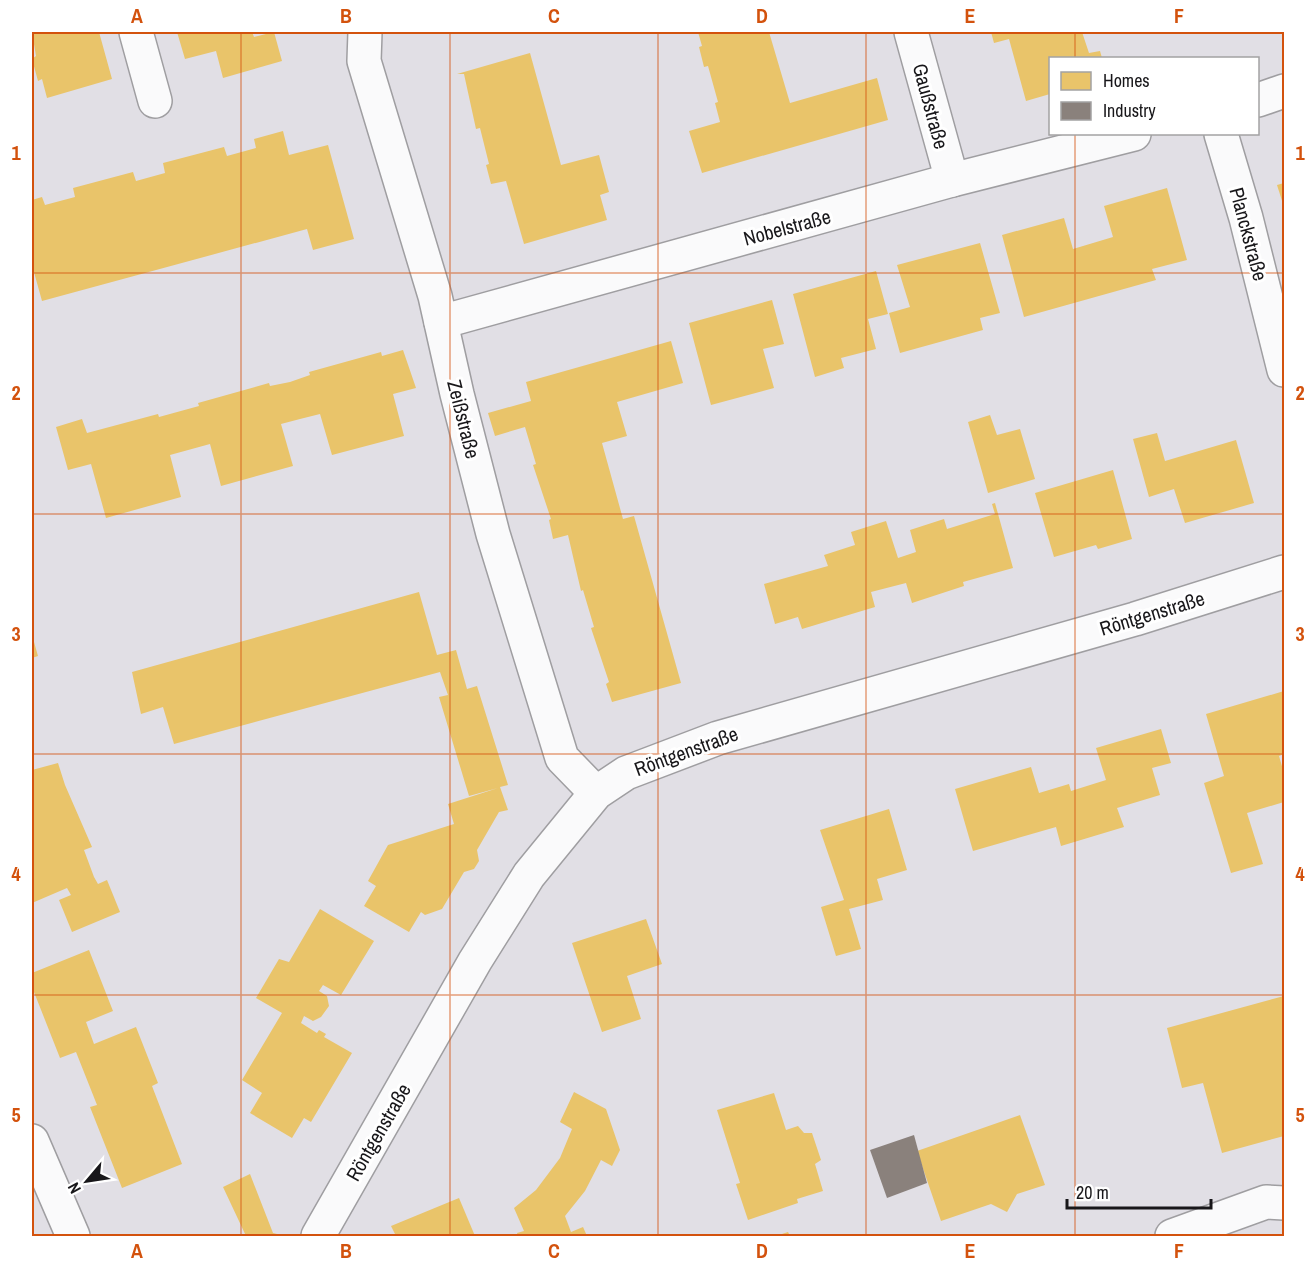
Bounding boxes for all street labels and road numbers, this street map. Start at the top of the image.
street label: Gaußstraße [907,60,955,152]
street label: Planckstraße [1224,184,1274,284]
street label: Nobelstraße [740,202,834,252]
street label: Zeißstraße [441,377,487,461]
street label: Röntgenstraße [1096,584,1208,642]
street label: Röntgenstraße [630,720,742,782]
street label: Röntgenstraße [339,1078,417,1186]

